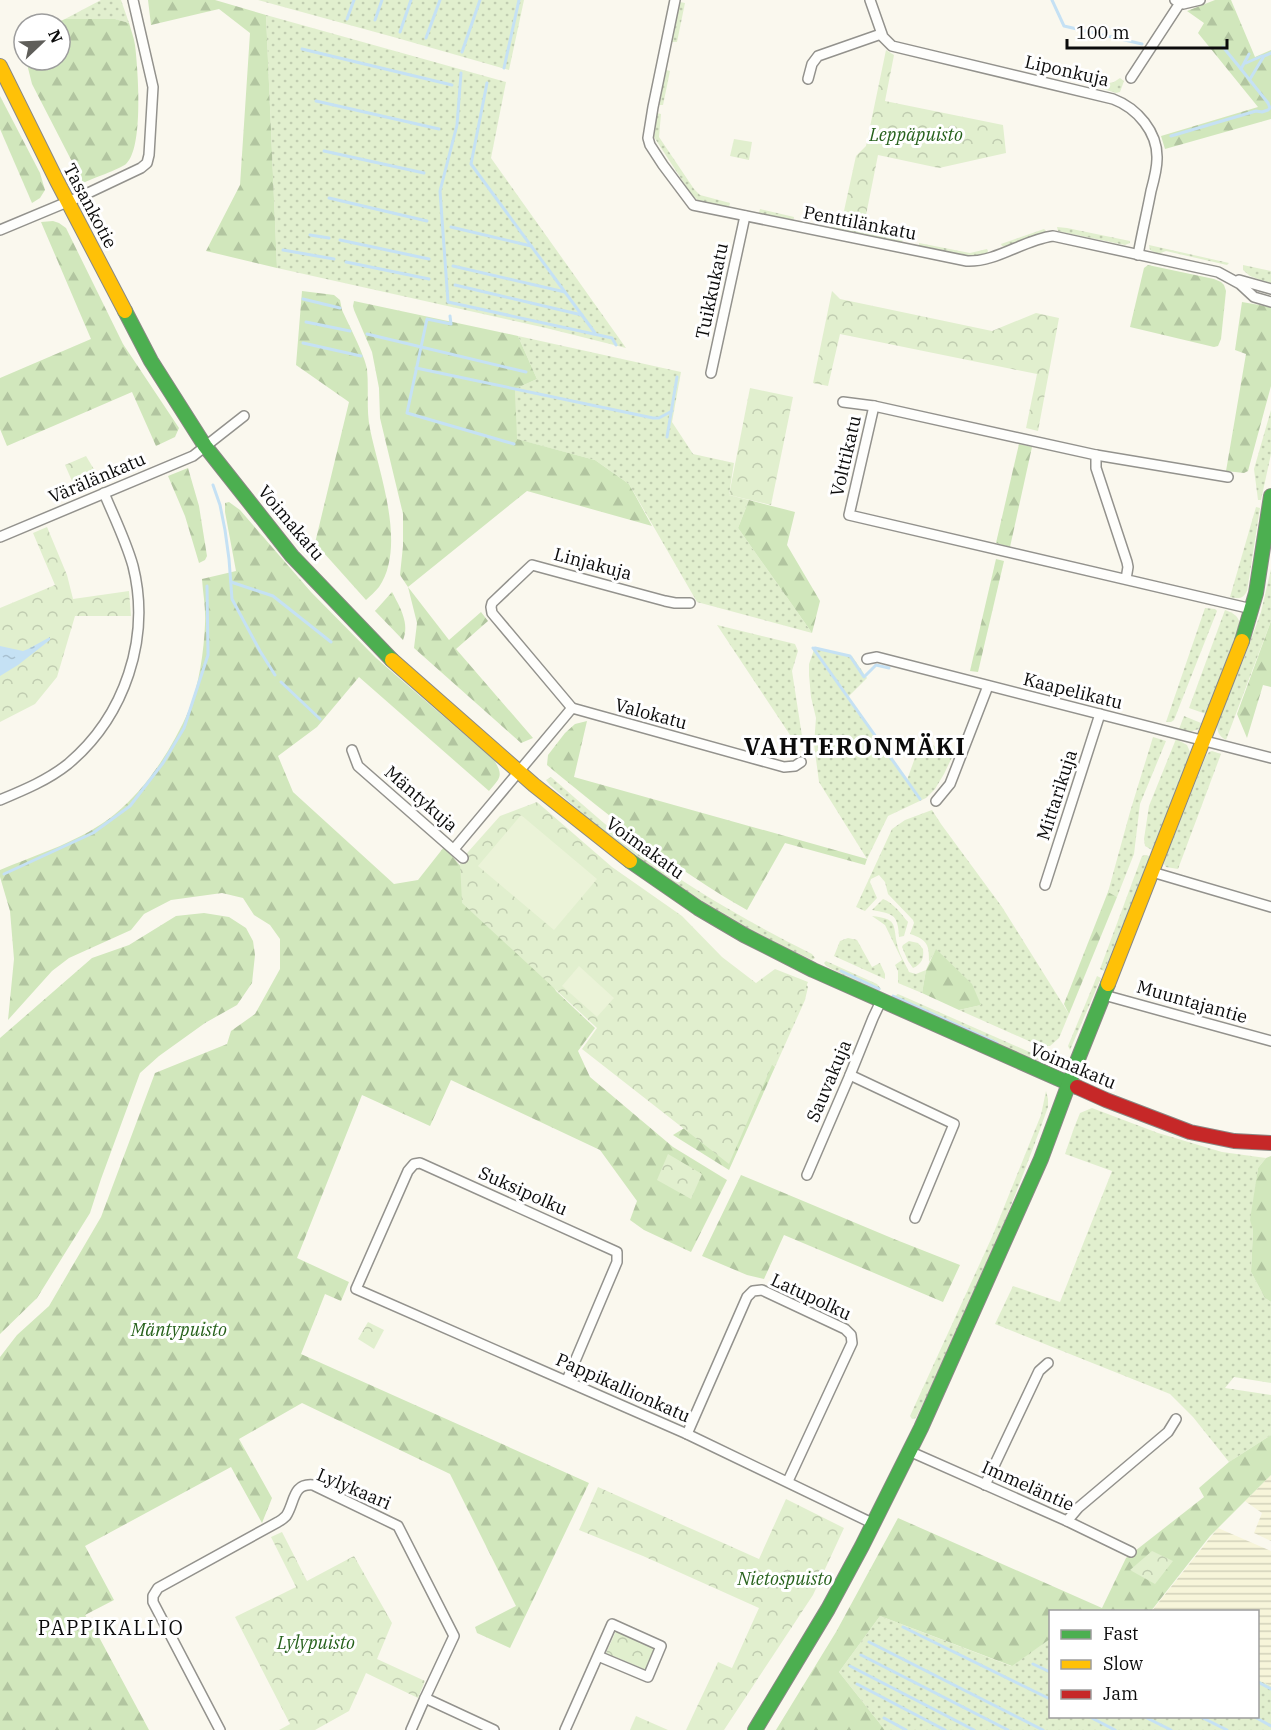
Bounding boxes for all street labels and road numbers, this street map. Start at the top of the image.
street label: Liponkuja [1023,50,1112,91]
street label: Tasankotie [58,159,122,252]
street label: Penttilänkatu [802,200,919,245]
street label: Tuikkukatu [690,241,733,341]
street label: Volttikatu [825,413,866,499]
street label: Värälänkatu [45,447,149,508]
street label: Voimakatu [253,480,330,565]
street label: Linjakuja [552,542,635,585]
street label: Kaapelikatu [1021,667,1125,714]
street label: Valokatu [612,693,690,734]
street label: Mittarikuja [1031,746,1082,843]
street label: Mäntykuja [380,761,463,837]
street label: Voimakatu [602,811,689,884]
street label: Muuntajantie [1134,975,1250,1028]
street label: Sauvakuja [801,1036,856,1126]
street label: Voimakatu [1027,1037,1120,1094]
street label: Suksipolku [475,1161,571,1220]
street label: Latupolku [767,1268,855,1325]
street label: Pappikallionkatu [552,1348,694,1427]
street label: Immeläntie [978,1455,1078,1516]
street label: Lylykaari [314,1463,395,1515]

